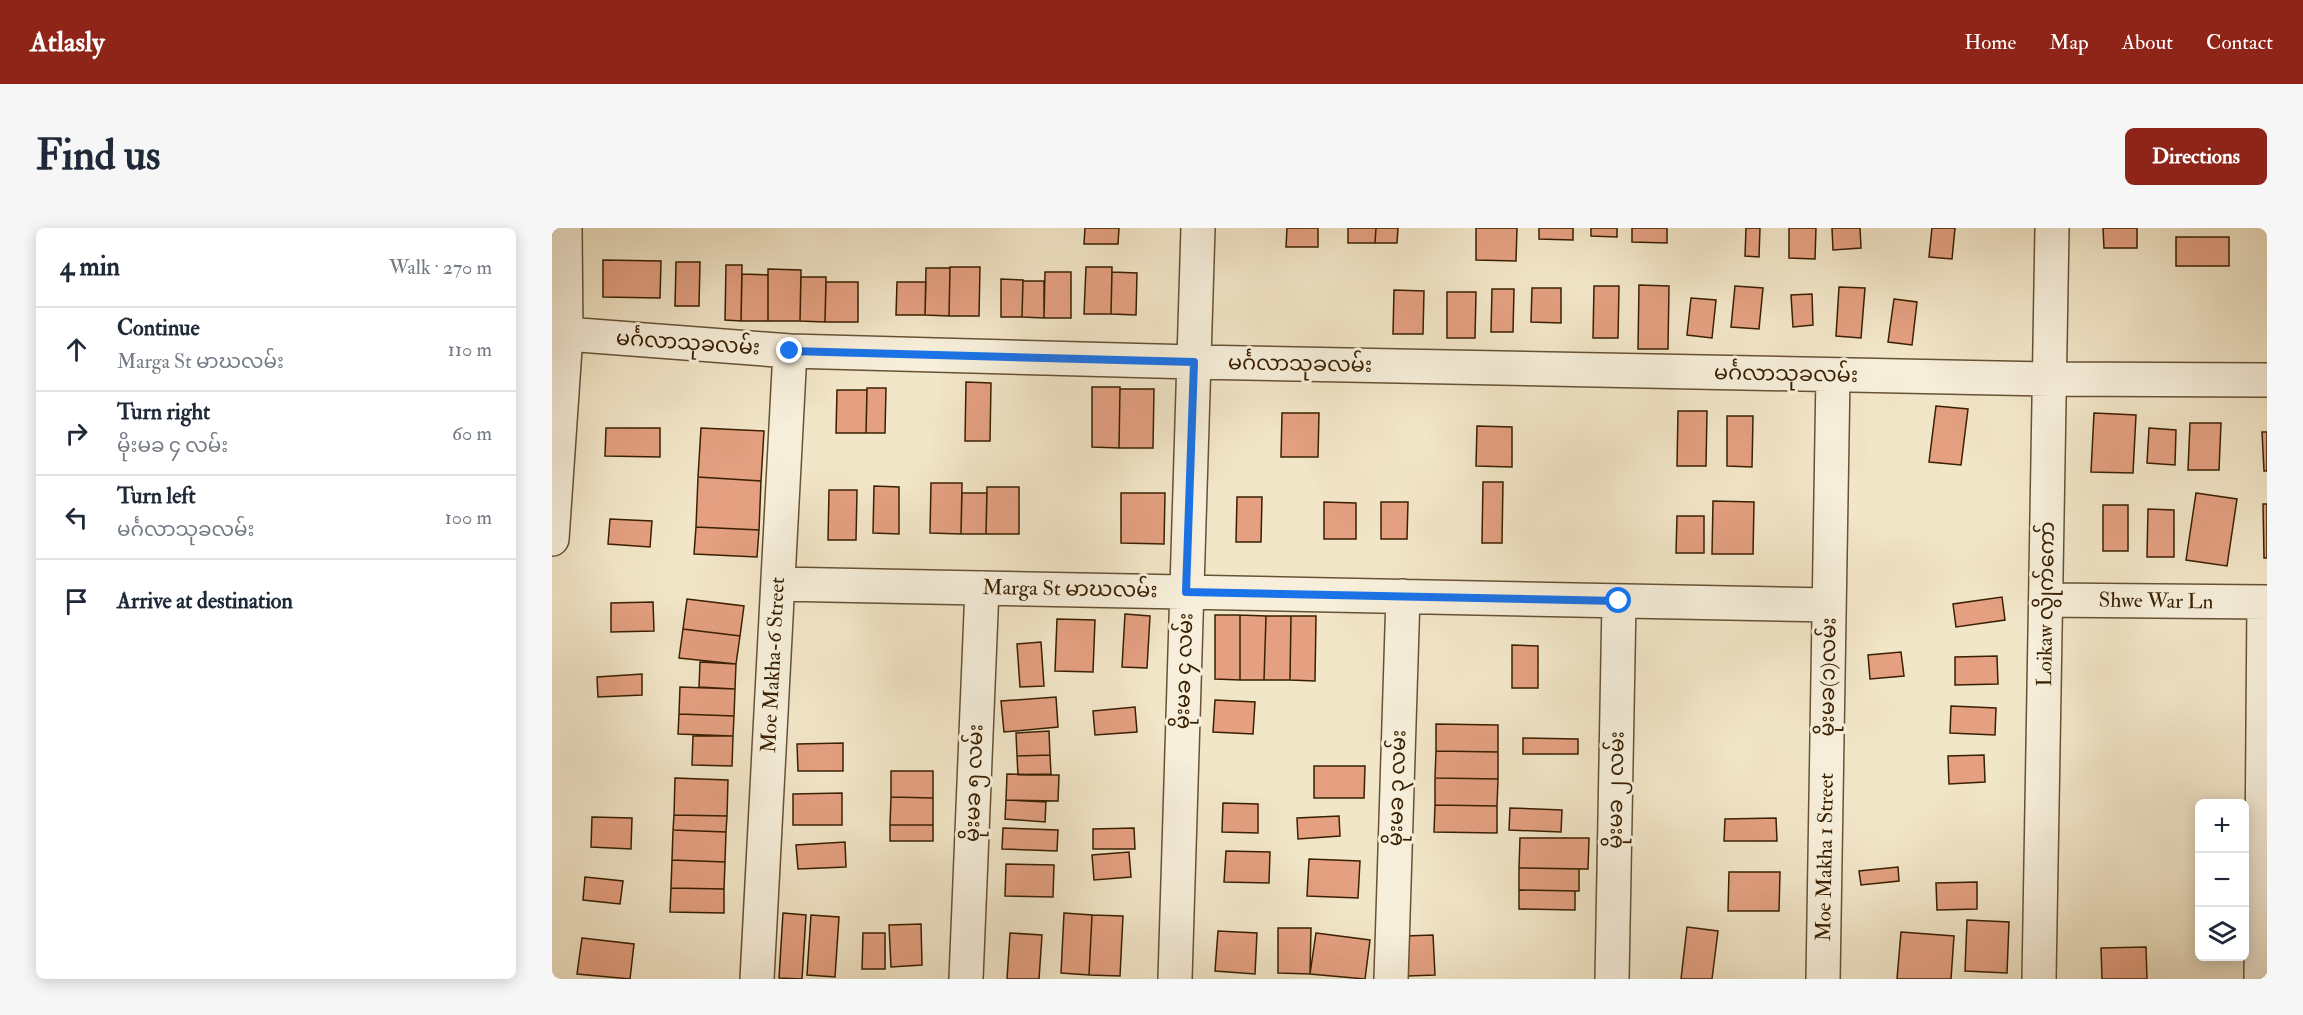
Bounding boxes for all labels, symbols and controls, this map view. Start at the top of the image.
text: Atlasly [30,25,104,60]
text: Home [1964,29,2016,56]
text: Map [2049,29,2089,56]
text: About [2122,29,2173,56]
text: Contact [2206,29,2273,56]
button: Directions [2125,128,2267,185]
text: Find us [36,130,160,182]
text: 4 min [60,251,120,283]
text: Walk · 270 m [389,255,492,280]
text: Continue [117,314,200,342]
street label: မင်္ဂလာသုခလမ်း [615,322,761,364]
icon: ahead [60,333,93,366]
text: 110 m [448,337,492,362]
route end [776,337,802,363]
street label: မင်္ဂလာသုခလမ်း [1228,346,1372,382]
text: Marga St မာဃလမ်း [117,349,284,374]
street label: မင်္ဂလာသုခလမ်း [1714,356,1858,392]
text: Turn right [117,398,210,426]
icon: right [60,417,93,450]
text: 60 m [452,421,492,446]
text: မိုးမခ ၄ လမ်း [117,433,228,458]
text: Turn left [117,482,196,510]
icon: left [60,501,93,534]
text: 100 m [445,505,492,530]
text: မင်္ဂလာသုခလမ်း [117,517,255,542]
street label: Loikaw လွိုက်ကော် [2028,521,2064,687]
street label: Marga St မာဃလမ်း [982,571,1158,604]
street label: Moe Makha-6 Street [755,576,791,754]
icon: arrive [60,585,93,618]
street label: Shwe War Ln [2098,586,2214,616]
text: Arrive at destination [117,587,293,615]
route start [1605,587,1631,613]
street label: မိုးမခ ၄ လမ်း [1165,612,1203,730]
street label: မိုးမခ(၁)လမ်း [1810,617,1846,737]
street label: မိုးမခ ၅ လမ်း [955,723,993,843]
street label: မိုးမခ ၃ လမ်း [1378,729,1416,847]
street label: မိုးမခ ၂ လမ်း [1598,731,1634,849]
street label: Moe Makha 1 Street [1810,772,1840,942]
map controls [2195,799,2249,961]
button: + [2195,799,2249,853]
button: − [2195,853,2249,907]
button: layers [2195,907,2249,961]

